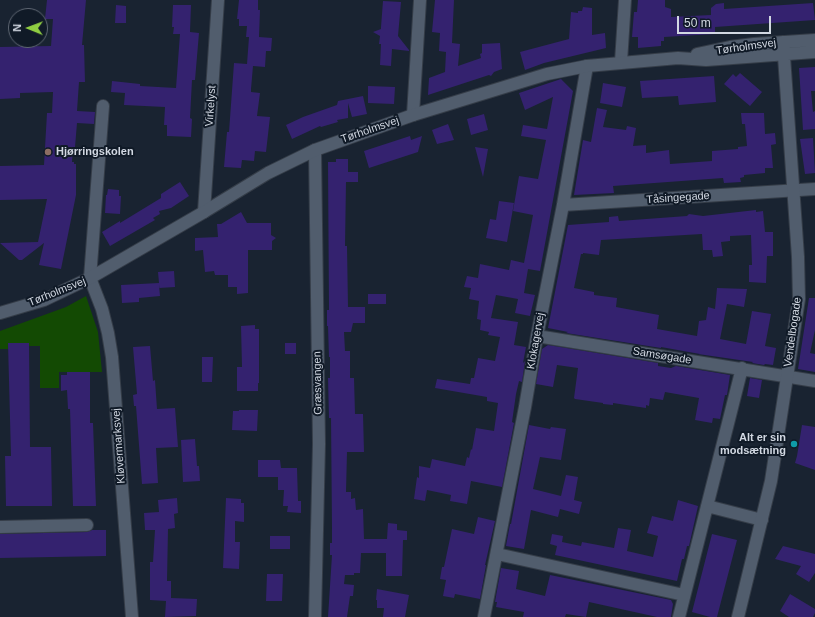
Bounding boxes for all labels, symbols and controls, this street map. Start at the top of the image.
north arrow [8,8,48,48]
scale bar [679,8,773,34]
text: 50 m [684,16,711,30]
text: N [11,24,23,32]
street label: Tørholmsvej [715,36,777,58]
street label: Virkelyst [203,85,219,127]
street label: Tørholmsvej [339,114,401,146]
place label: Hjørringskolen [56,145,134,159]
marker: Hjørringskolen [43,147,53,157]
street label: Tåsingegade [646,189,710,207]
street label: Tørholmsvej [26,275,88,309]
street label: Vendelbogade [782,296,804,368]
street label: Klokagervej [525,312,547,370]
street label: Samsøgade [632,345,692,367]
street label: Græsvangen [311,351,325,415]
street label: Kløvermarksvej [110,408,128,484]
place label: Alt er sin modsætning [720,431,786,457]
marker: Alt er sin modsætning [789,439,799,449]

